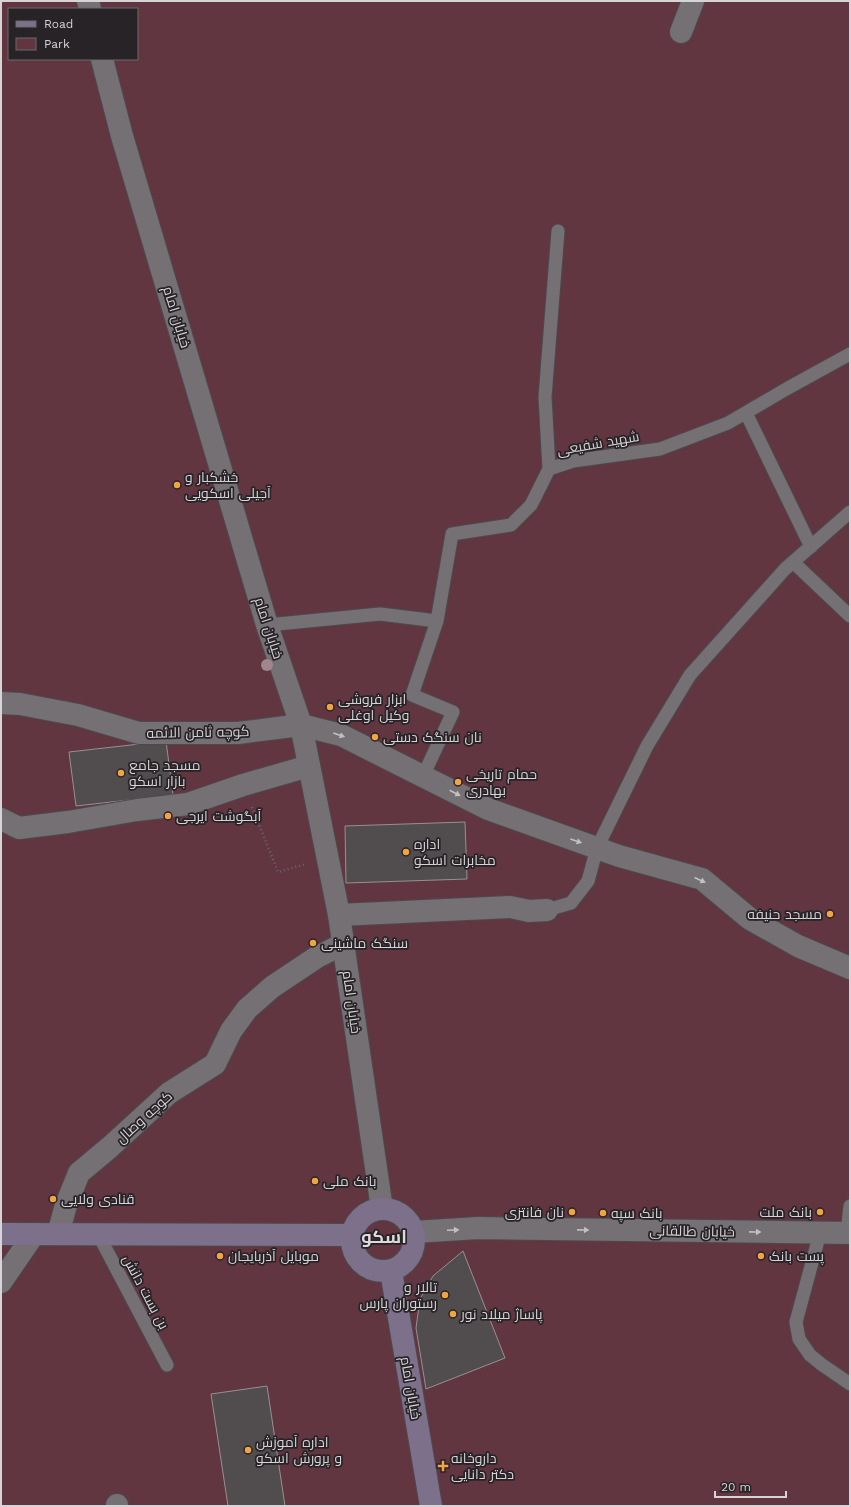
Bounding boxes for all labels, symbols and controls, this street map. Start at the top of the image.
legend [8,8,138,60]
text: Road [44,17,73,31]
text: Park [44,37,70,51]
street label: خیابان امام [158,284,194,350]
street label: شهید شفیعی [556,428,640,458]
place label: خشکبار و آجیلی اسکویی [185,469,271,501]
marker: خشکبار و آجیلی اسکویی [172,480,182,490]
street label: خیابان امام [250,595,286,661]
place label: ابزار فروشی وکیل اوغلی [338,691,409,723]
marker: ابزار فروشی وکیل اوغلی [325,702,335,712]
street label: کوچه ثامن الائمه [146,723,250,743]
place label: نان سنگک دستی [383,729,482,745]
marker: نان سنگک دستی [370,732,380,742]
one-way arrow [333,733,345,739]
place label: مسجد جامع بازار اسکو [129,757,200,789]
place label: حمام تاریخی بهادری [466,766,537,798]
marker: مسجد جامع بازار اسکو [116,768,126,778]
marker: حمام تاریخی بهادری [453,777,463,787]
one-way arrow [450,790,461,796]
place label: آبگوشت ایرجی [176,808,261,824]
marker: آبگوشت ایرجی [163,811,173,821]
place label: اداره مخابرات اسکو [414,836,496,868]
one-way arrow [570,838,582,844]
marker: اداره مخابرات اسکو [401,847,411,857]
one-way arrow [694,877,706,883]
place label: مسجد حنیفه [747,906,822,922]
marker: مسجد حنیفه [825,909,835,919]
place label: سنگک ماشینی [321,935,408,951]
marker: سنگک ماشینی [308,938,318,948]
street label: خیابان امام [338,969,364,1035]
street label: کوچه وصال [113,1088,177,1148]
place label: بانک ملی [323,1173,376,1189]
marker: بانک ملی [310,1176,320,1186]
place label: قنادی ولایی [61,1191,135,1207]
marker: قنادی ولایی [48,1194,58,1204]
place label: نان فانتزی [505,1204,564,1220]
place label: بانک ملت [759,1204,812,1220]
place label: بانک سپه [611,1205,663,1223]
marker: نان فانتزی [567,1207,577,1217]
marker: بانک ملت [815,1207,825,1217]
marker: بانک سپه [598,1208,608,1218]
street label: خیابان طالقانی [649,1222,735,1240]
district label: اسکو [361,1226,407,1248]
one-way arrow [447,1226,459,1233]
one-way arrow [577,1227,590,1233]
one-way arrow [749,1229,762,1235]
place label: موبایل آذربایجان [228,1248,319,1264]
place label: پست بانک [769,1248,824,1266]
marker: موبایل آذربایجان [215,1251,225,1261]
marker: پست بانک [756,1251,766,1261]
street label: بن بست دانش [120,1252,172,1332]
place label: تالار و رستوران پارس [359,1279,437,1313]
marker: تالار و رستوران پارس [440,1290,450,1300]
place label: پاساژ میلاد نور [460,1306,543,1324]
marker: پاساژ میلاد نور [448,1309,458,1319]
street label: خیابان امام [396,1355,424,1421]
place label: اداره آموزش و پرورش اسکو [256,1434,342,1468]
marker: اداره آموزش و پرورش اسکو [243,1445,253,1455]
place label: داروخانه دکتر دانایی [451,1450,514,1482]
marker: داروخانه دکتر دانایی [438,1461,448,1471]
scale bar [715,1473,786,1499]
text: 20 m [721,1480,751,1494]

